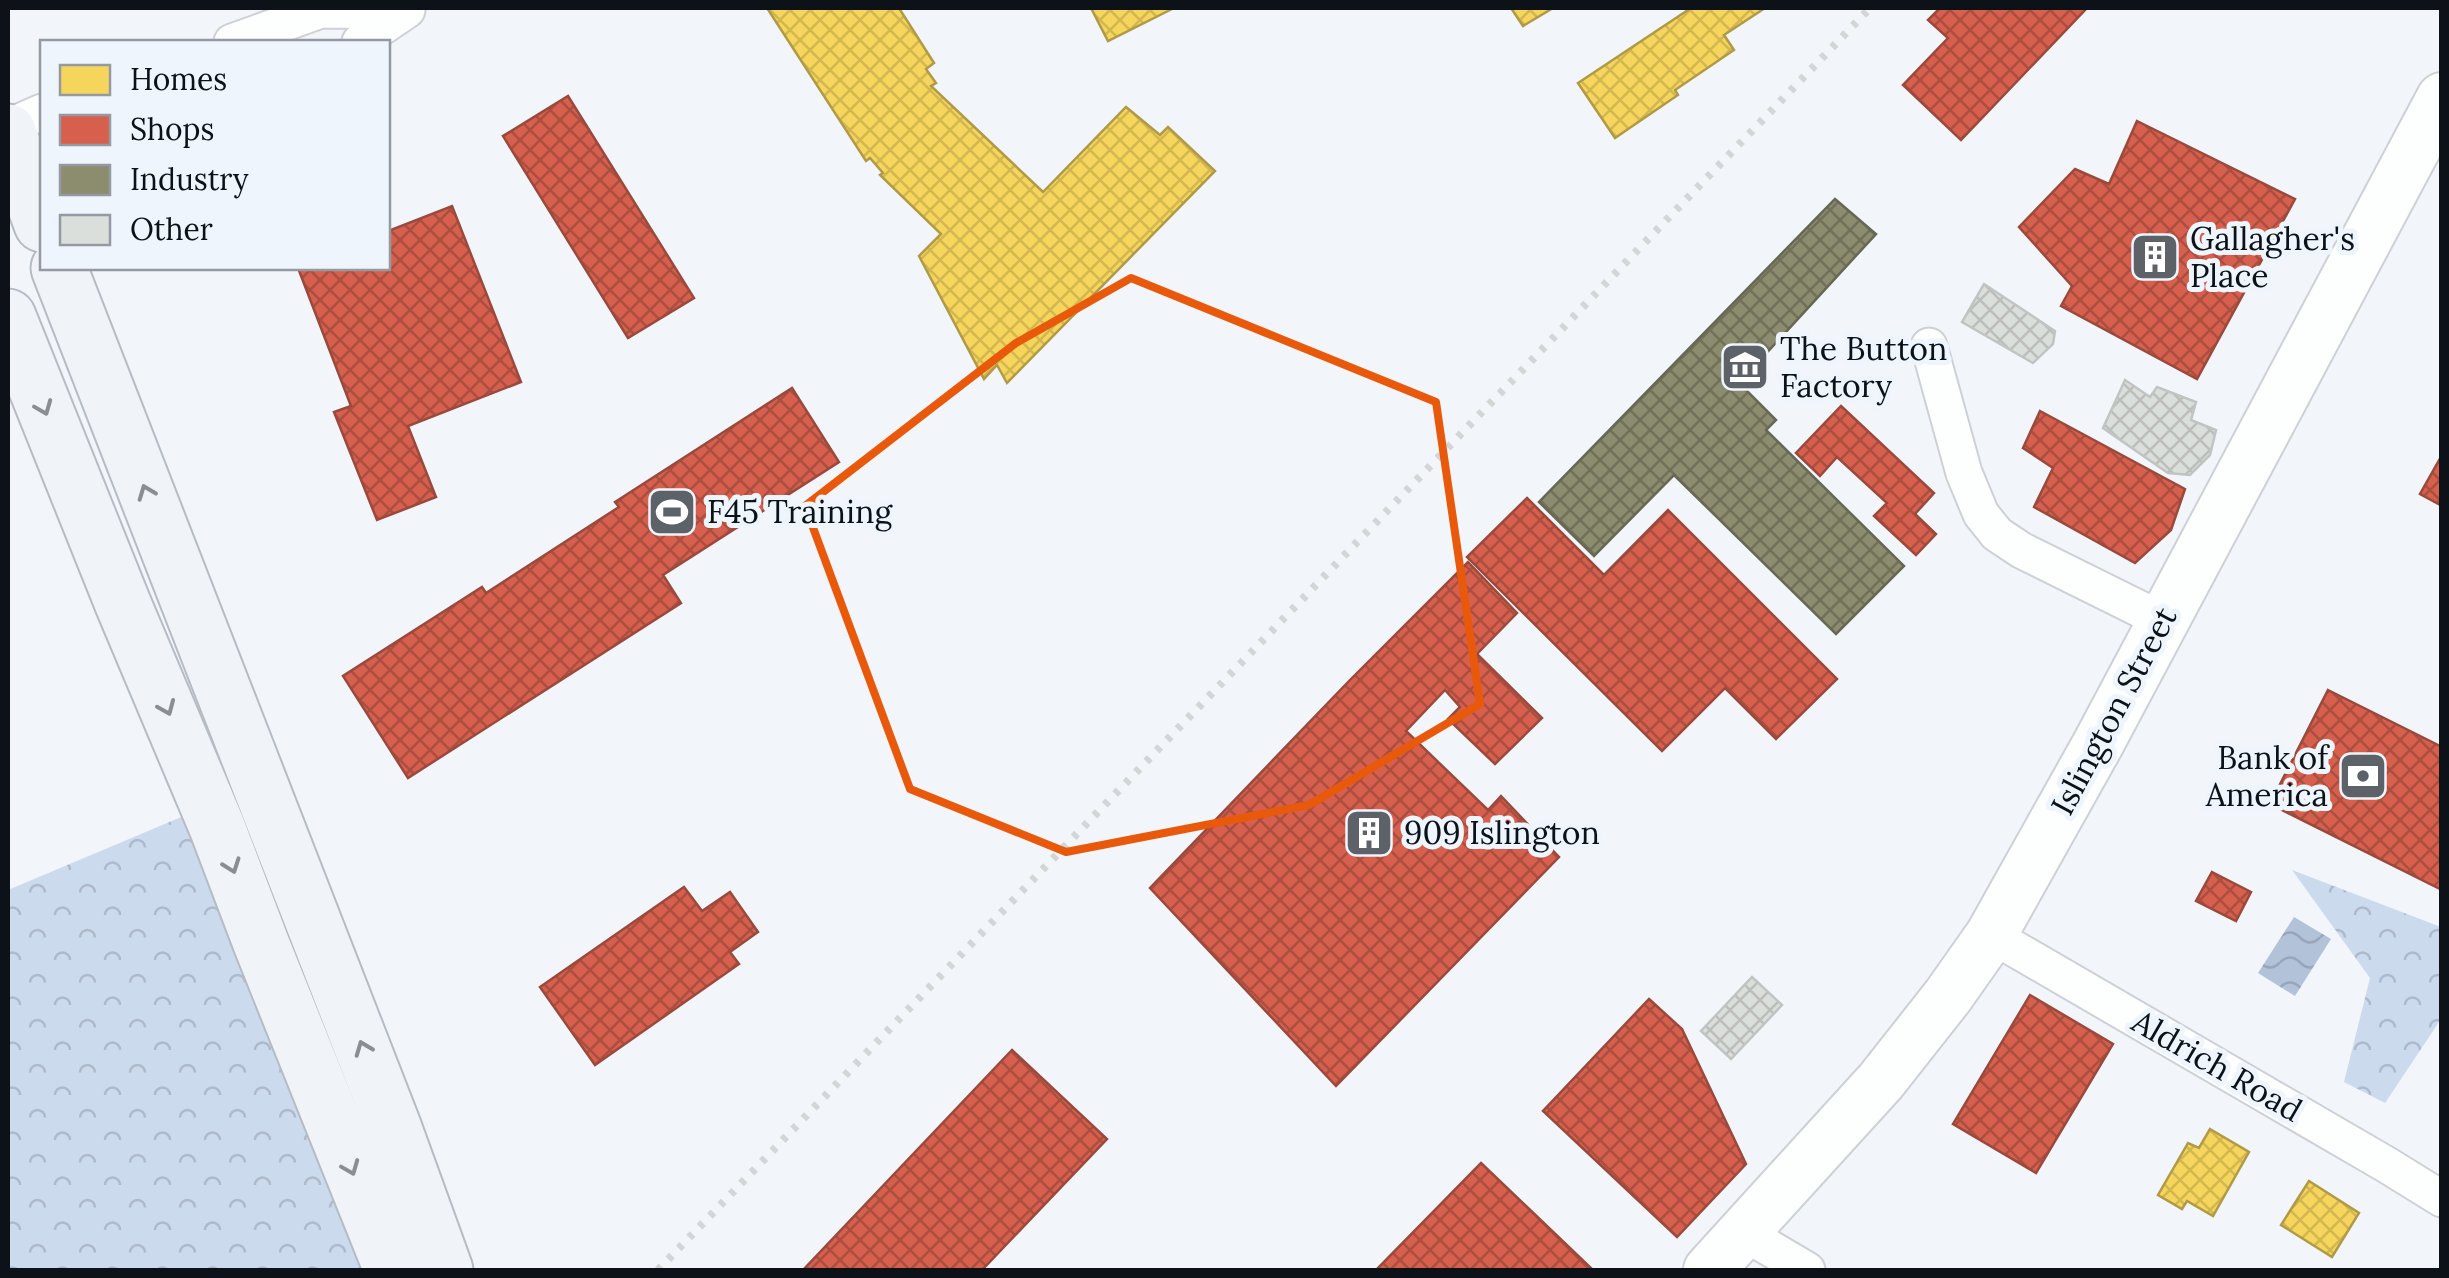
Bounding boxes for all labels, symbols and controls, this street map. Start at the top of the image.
legend [40,40,390,270]
text: Homes [130,60,227,98]
text: Shops [130,110,214,148]
text: Industry [130,160,249,199]
text: Other [130,210,213,248]
place label: Gallagher's Place [2190,218,2355,296]
building icon: Gallagher's Place [2129,231,2181,283]
place label: The Button Factory [1780,328,1947,406]
museum icon: The Button Factory [1719,341,1771,393]
one-way arrow [32,398,52,416]
one-way arrow [137,484,158,501]
sports icon: F45 Training [646,486,698,538]
place label: F45 Training [707,491,893,532]
street label: Islington Street [2042,599,2186,822]
one-way arrow [155,698,175,716]
place label: Bank of America [2205,737,2330,815]
bank icon: Bank of America [2337,750,2389,802]
building icon: 909 Islington [1343,807,1395,859]
place label: 909 Islington [1404,812,1600,853]
one-way arrow [220,856,241,873]
street label: Aldrich Road [2124,1000,2310,1131]
one-way arrow [354,1040,375,1057]
one-way arrow [340,1158,360,1176]

